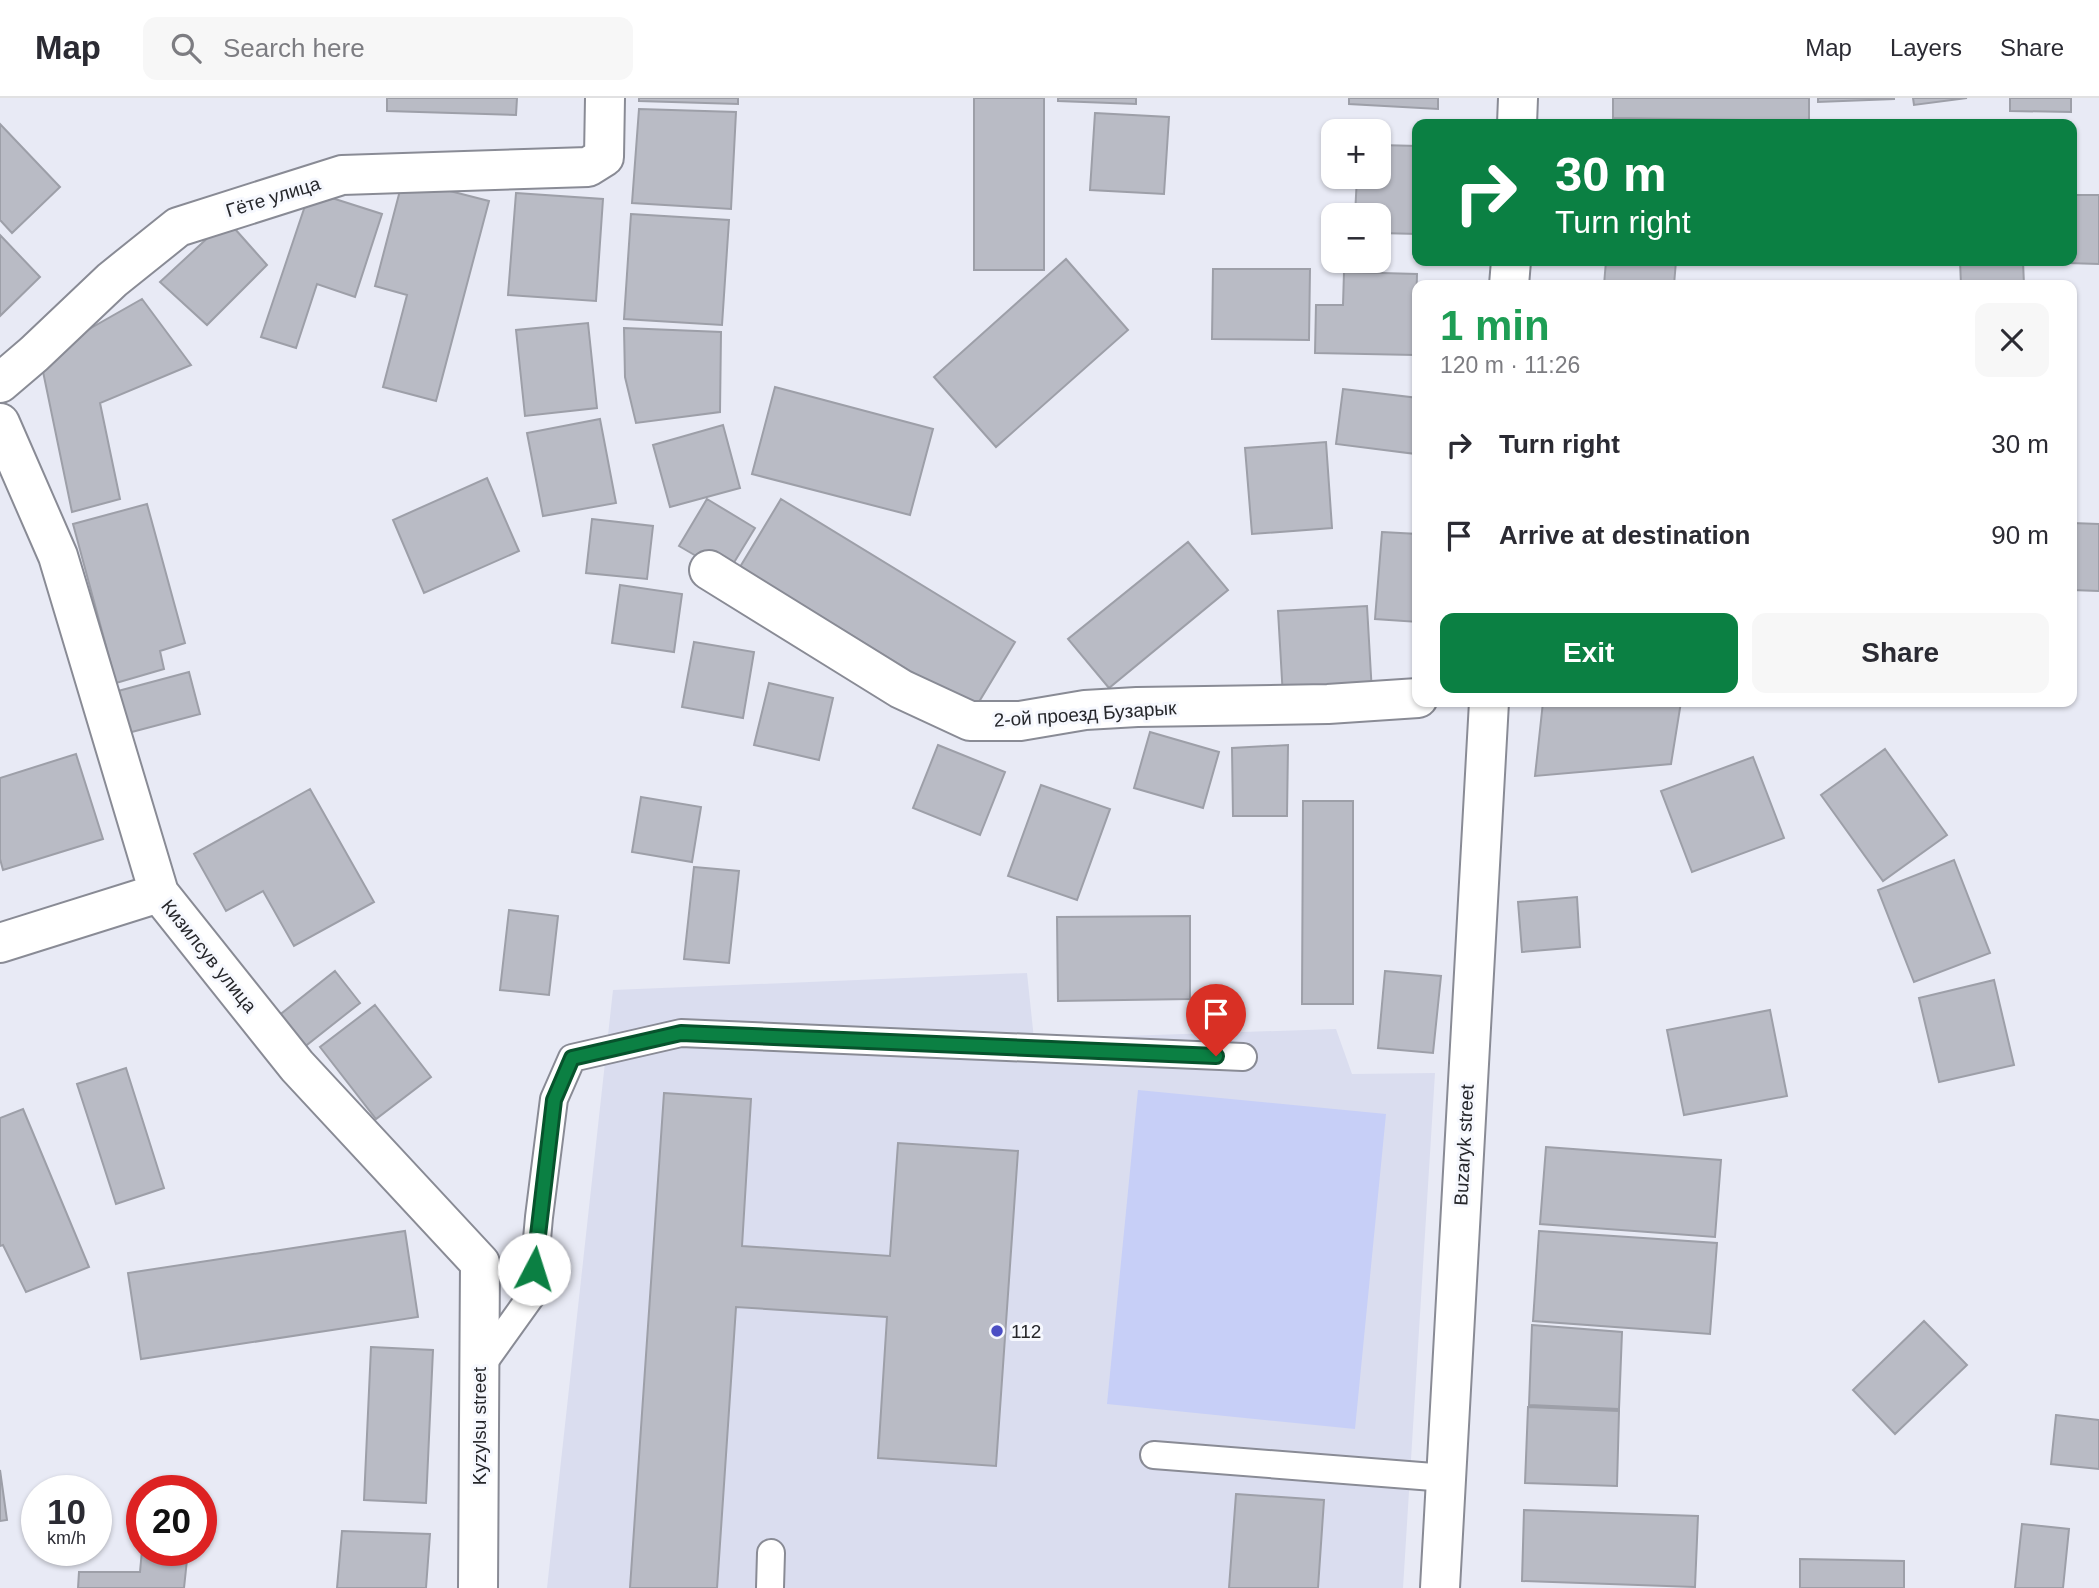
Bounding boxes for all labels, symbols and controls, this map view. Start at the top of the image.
search box [143,17,633,80]
text: Map [35,29,101,66]
icon: search [167,29,205,67]
text: Search here [223,33,365,63]
text: Map [1805,34,1852,61]
text: Layers [1890,34,1962,61]
text: Share [2000,34,2064,61]
map controls [1321,119,1391,273]
button: + [1321,119,1391,189]
icon: right [1440,147,1531,238]
text: 30 m [1555,147,1667,201]
street label: Гёте улица [223,173,323,221]
button: − [1321,203,1391,273]
text: Turn right [1555,204,1691,240]
text: 1 min [1440,302,1550,349]
button: close [1975,303,2049,377]
text: 120 m · 11:26 [1440,352,1580,378]
icon: right [1440,426,1478,464]
text: Turn right [1499,429,1620,459]
text: 30 m [1991,429,2049,459]
icon: arrive [1440,517,1478,555]
text: Arrive at destination [1499,520,1750,550]
text: 90 m [1991,520,2049,550]
button: Exit [1440,613,1738,693]
button: Share [1752,613,2049,693]
street label: 2-ой проезд Бузарык [993,697,1178,731]
street label: Кизилсув улица [157,895,261,1017]
pin [1186,984,1246,1056]
icon: arrive [1197,995,1235,1033]
street label: Buzaryk street [1450,1083,1478,1206]
position arrow [497,1232,571,1306]
place label: 112 [1011,1321,1041,1342]
marker: 112 [989,1323,1005,1339]
street label: Kyzylsu street [469,1366,490,1485]
speed limit sign: 20 [126,1475,217,1566]
text: 10 [47,1492,86,1531]
text: km/h [47,1528,86,1548]

